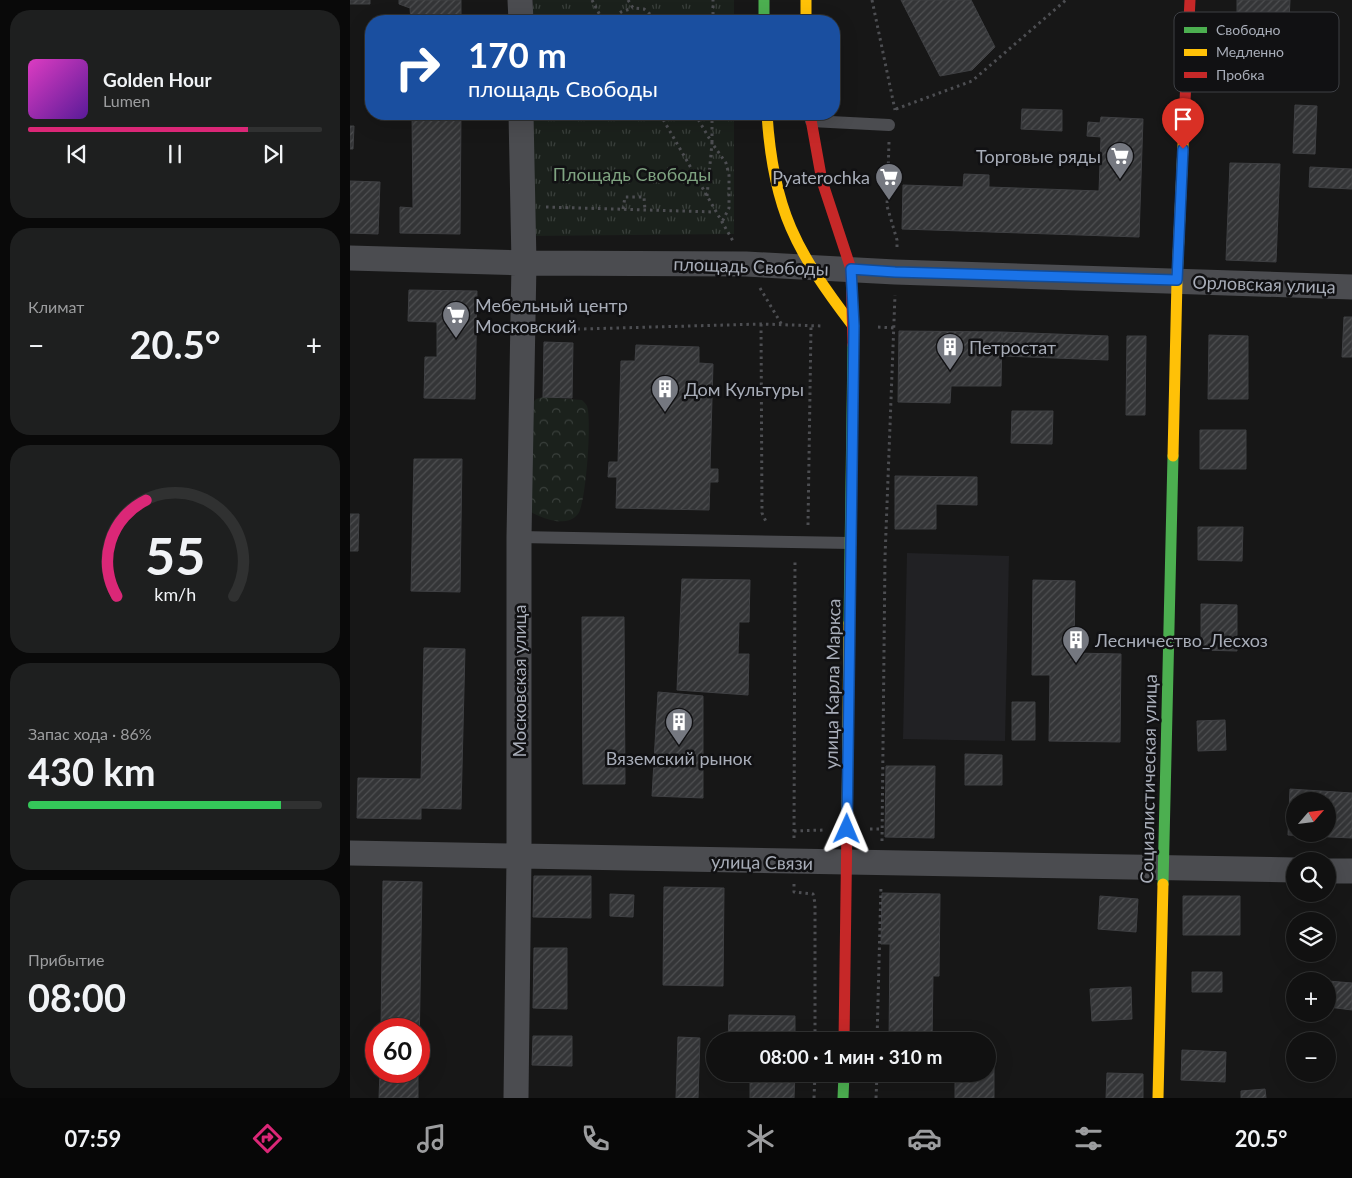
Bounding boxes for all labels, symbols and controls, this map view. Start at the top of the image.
legend [1174,12,1339,92]
text: Свободно [1216,21,1281,38]
text: 170 m [468,33,567,75]
icon: right [385,35,450,100]
text: Медленно [1216,43,1284,60]
text: Пробка [1216,66,1264,83]
text: Golden Hour [103,68,212,91]
text: площадь Свободы [468,75,658,102]
text: Lumen [103,91,150,110]
pin [1162,98,1204,149]
icon: arrive [1169,105,1197,133]
icon: previous [63,140,91,168]
icon: pause [161,140,189,168]
icon: next [259,140,287,168]
supermarket icon: Торговые ряды [1105,141,1135,180]
place label: Торговые ряды [976,145,1101,167]
supermarket icon: Pyaterochka [874,162,904,201]
park label: Площадь Свободы [553,163,711,185]
place label: Pyaterochka [772,166,870,188]
street label: площадь Свободы [673,252,829,280]
street label: Орловская улица [1192,271,1336,297]
place label: Мебельный центр Московский [475,294,628,337]
text: Климат [28,297,84,316]
supermarket icon: Мебельный центр Московский [441,300,471,339]
text: 20.5° [130,321,220,367]
text: − [28,328,44,362]
text: + [306,328,322,362]
building icon: Петростат [935,332,965,371]
place label: Петростат [969,336,1056,358]
building icon: Дом Культуры [650,374,680,413]
place label: Дом Культуры [684,378,804,400]
text: 55 [145,524,205,586]
text: km/h [154,583,196,605]
street label: улица Карла Маркса [820,599,844,769]
street label: Московская улица [508,605,530,757]
building icon: Лесничество_Лесхоз [1061,625,1091,664]
place label: Лесничество_Лесхоз [1094,629,1268,651]
street label: Социалистическая улица [1135,674,1161,884]
building icon: Вяземский рынок [664,707,694,746]
text: Запас хода · 86% [28,724,152,743]
place label: Вяземский рынок [606,747,753,769]
text: 430 km [28,748,156,794]
north arrow [1286,792,1336,842]
map controls [1286,792,1336,1082]
position arrow [820,802,872,854]
street label: улица Связи [711,850,813,874]
button: search [1286,852,1336,902]
button: layers [1286,912,1336,962]
text: Прибытие [28,950,104,969]
button: + [1286,972,1336,1022]
text: 08:00 [28,974,126,1020]
speed limit sign: 60 [365,1018,430,1083]
button: − [1286,1032,1336,1082]
text: 08:00 · 1 мин · 310 m [760,1045,942,1068]
icon: directions [250,1121,285,1156]
icon: music [414,1121,449,1156]
icon: phone [578,1121,613,1156]
icon: climate [743,1121,778,1156]
icon: car [907,1121,942,1156]
icon: filters [1071,1121,1106,1156]
text: 07:59 [65,1125,121,1152]
text: 20.5° [1235,1125,1287,1152]

